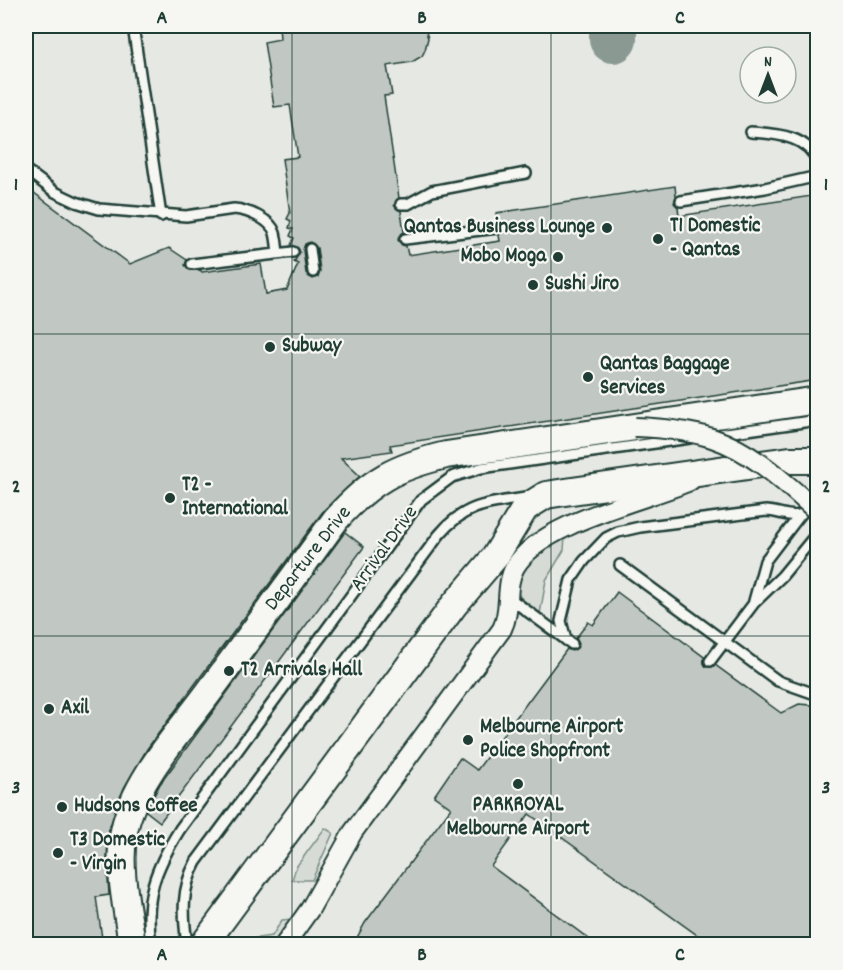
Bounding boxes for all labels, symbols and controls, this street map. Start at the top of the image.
text: A [157,5,168,33]
text: B [417,5,427,33]
text: C [675,5,685,33]
north arrow [738,45,798,105]
text: N [764,51,772,74]
text: 1 [14,172,18,200]
text: 1 [824,172,828,200]
place label: T1 Domestic - Qantas [670,212,761,266]
place label: Qantas Business Lounge [404,213,595,243]
marker: Qantas Business Lounge [600,221,614,235]
marker: T1 Domestic - Qantas [651,232,665,246]
place label: Mobo Moga [460,242,547,272]
marker: Mobo Moga [551,250,565,264]
place label: Sushi Jiro [545,270,619,300]
marker: Sushi Jiro [526,278,540,292]
place label: Subway [282,332,343,362]
marker: Subway [263,340,277,354]
place label: Qantas Baggage Services [600,350,730,404]
marker: Qantas Baggage Services [581,370,595,384]
place label: T2 - International [182,471,289,525]
text: 2 [12,474,20,502]
text: 2 [822,474,830,502]
marker: T2 - International [163,491,177,505]
street label: Departure Drive [258,500,360,618]
street label: Arrival Drive [344,500,426,598]
place label: T2 Arrivals Hall [241,656,363,686]
marker: T2 Arrivals Hall [222,664,236,678]
place label: Axil [61,694,90,724]
marker: Axil [42,702,56,716]
place label: Melbourne Airport Police Shopfront [480,713,623,767]
marker: Melbourne Airport Police Shopfront [461,733,475,747]
text: 3 [12,775,20,803]
text: 3 [822,775,830,803]
marker: PARKROYAL Melbourne Airport [511,777,525,791]
place label: PARKROYAL Melbourne Airport [446,791,590,845]
place label: Hudsons Coffee [74,792,198,822]
marker: Hudsons Coffee [55,800,69,814]
place label: T3 Domestic - Virgin [70,826,166,880]
marker: T3 Domestic - Virgin [51,846,65,860]
text: A [157,942,168,970]
text: B [417,942,427,970]
text: C [675,942,685,970]

